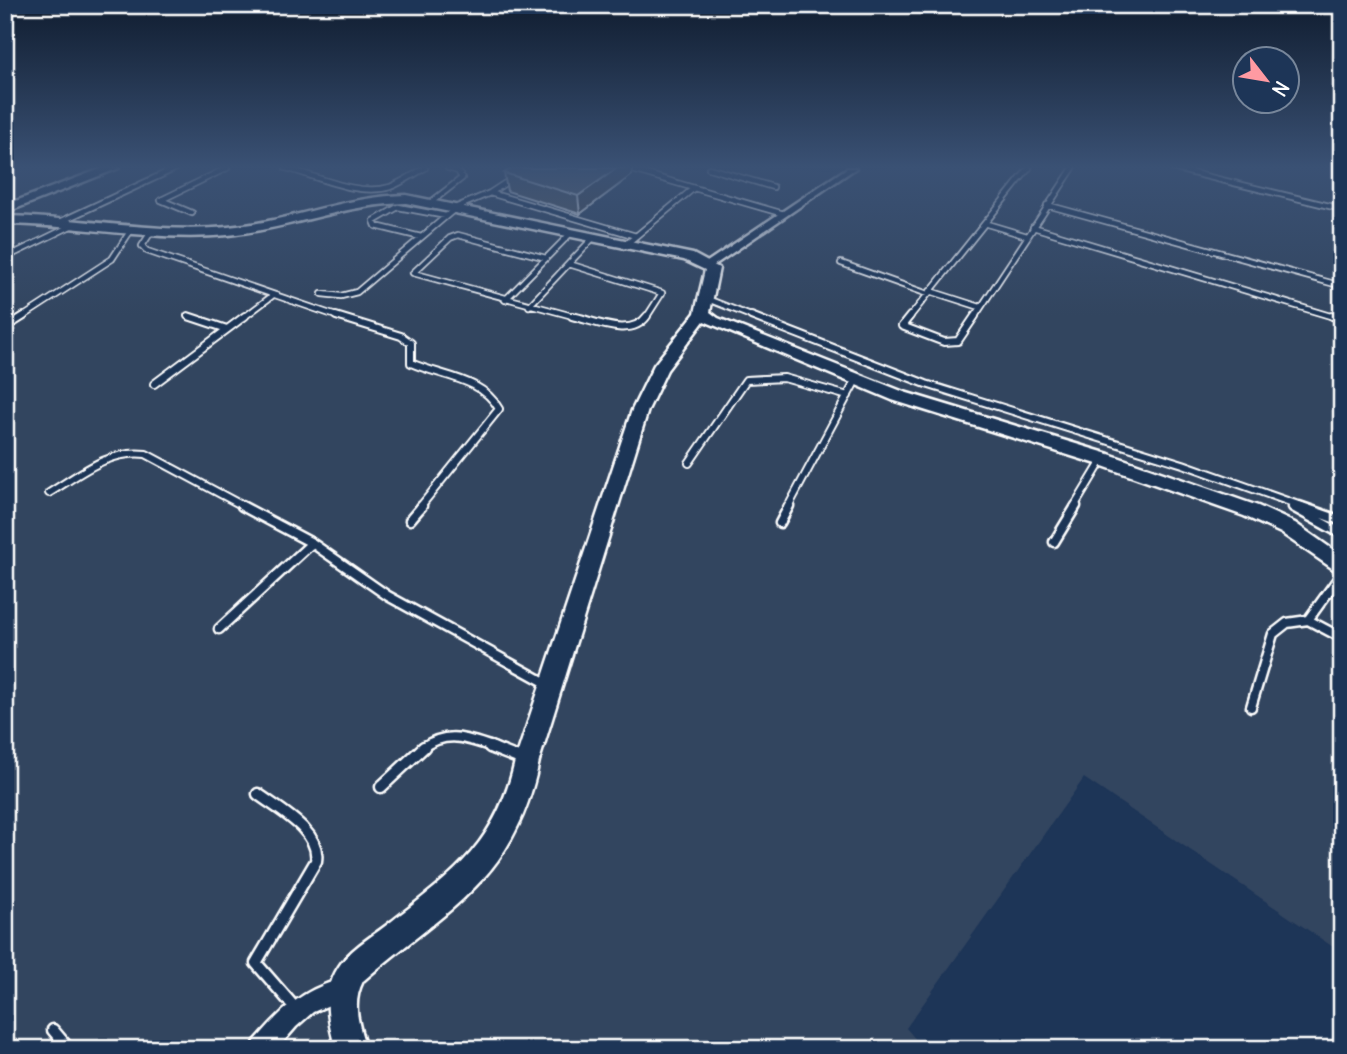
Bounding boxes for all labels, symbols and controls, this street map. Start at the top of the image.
north arrow [1232,46,1302,116]
text: N [1267,77,1294,101]

